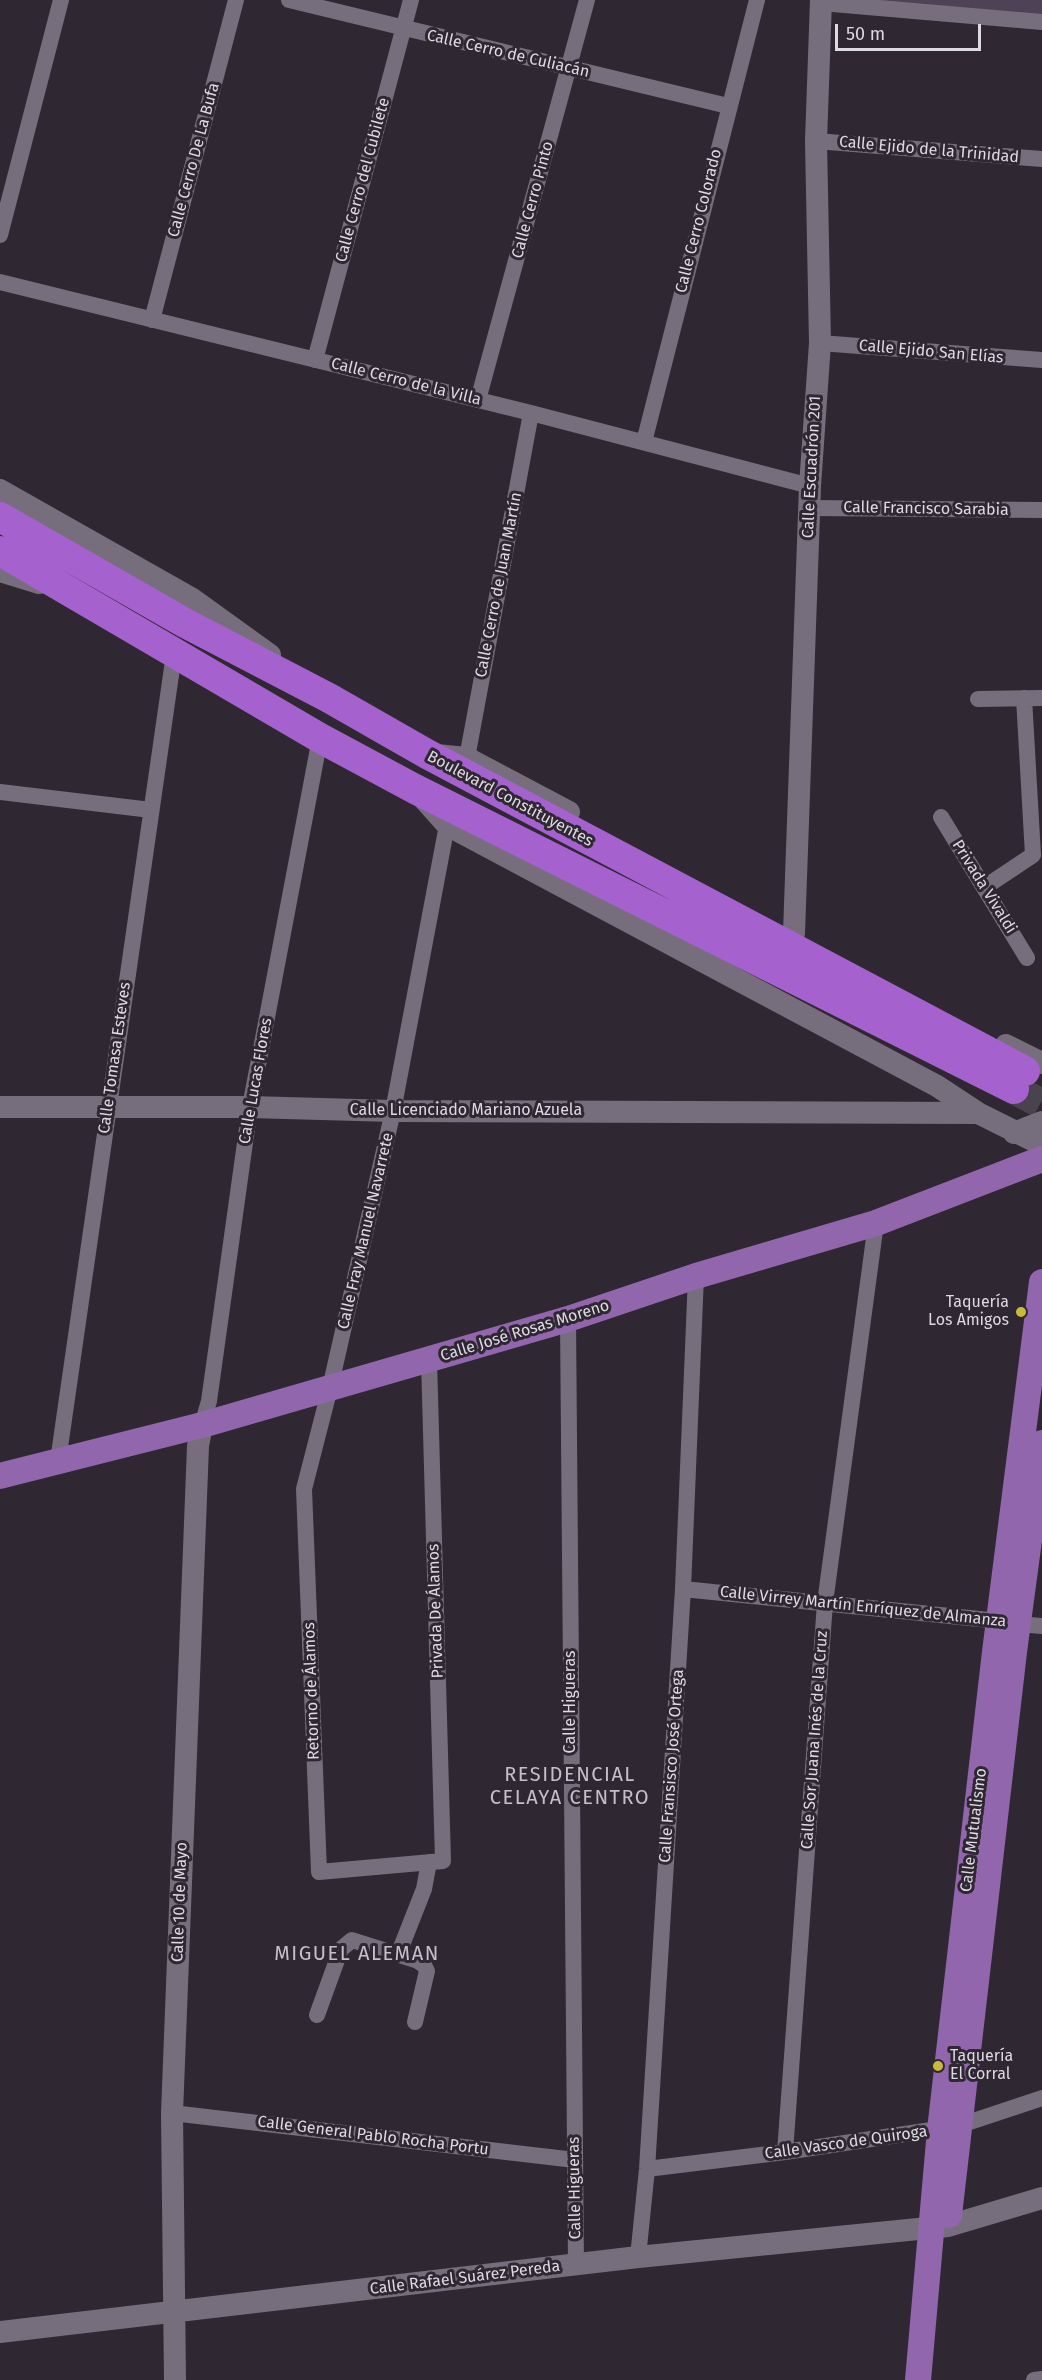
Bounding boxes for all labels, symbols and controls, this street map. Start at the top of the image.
scale bar [838,12,984,50]
text: 50 m [846,23,885,45]
street label: Calle Cerro de Culiacán [425,26,591,82]
street label: Calle Cerro De La Bufa [164,81,224,239]
street label: Calle Cerro del Cubilete [332,96,394,264]
street label: Calle Ejido de la Trinidad [838,133,1020,167]
street label: Calle Cerro Pinto [508,139,558,261]
street label: Calle Cerro Colorado [672,147,726,295]
street label: Calle Ejido San Elías [858,336,1004,368]
street label: Calle Cerro de la Villa [329,354,483,410]
street label: Calle Escuadrón 201 [799,395,825,539]
street label: Calle Cerro de Juan Martín [472,491,526,679]
street label: Calle Francisco Sarabia [843,498,1009,520]
street label: Boulevard Constituyentes [424,747,596,851]
street label: Privada Vivaldi [948,837,1020,937]
street label: Calle Tomasa Esteves [95,981,135,1135]
street label: Calle Lucas Flores [235,1016,277,1146]
street label: Calle Licenciado Mariano Azuela [350,1101,582,1121]
street label: Calle Fray Manuel Navarrete [334,1131,398,1331]
place label: Taquería Los Amigos [928,1293,1009,1331]
street label: Calle José Rosas Moreno [438,1296,612,1366]
marker: Taquería Los Amigos [1014,1305,1028,1319]
street label: Privada De Álamos [424,1543,448,1679]
street label: Calle Virrey Martín Enríquez de Almanza [719,1582,1007,1632]
street label: Retorno de Álamos [300,1622,324,1760]
street label: Calle Sor Juana Inés de la Cruz [798,1630,832,1850]
street label: Calle Higueras [561,1651,581,1753]
street label: Calle Fransisco José Ortega [656,1669,688,1863]
district label: RESIDENCIAL CELAYA CENTRO [490,1763,650,1810]
street label: Calle Mutualismo [957,1767,991,1893]
street label: Calle 10 de Mayo [168,1842,192,1962]
district label: MIGUEL ALEMAN [274,1942,440,1966]
place label: Taquería El Corral [950,2047,1013,2085]
marker: Taquería El Corral [931,2059,945,2073]
street label: Calle General Pablo Rocha Portu [256,2112,490,2160]
street label: Calle Vasco de Quiroga [763,2122,929,2164]
street label: Calle Higueras [565,2136,585,2240]
street label: Calle Rafael Suárez Pereda [369,2257,561,2299]

